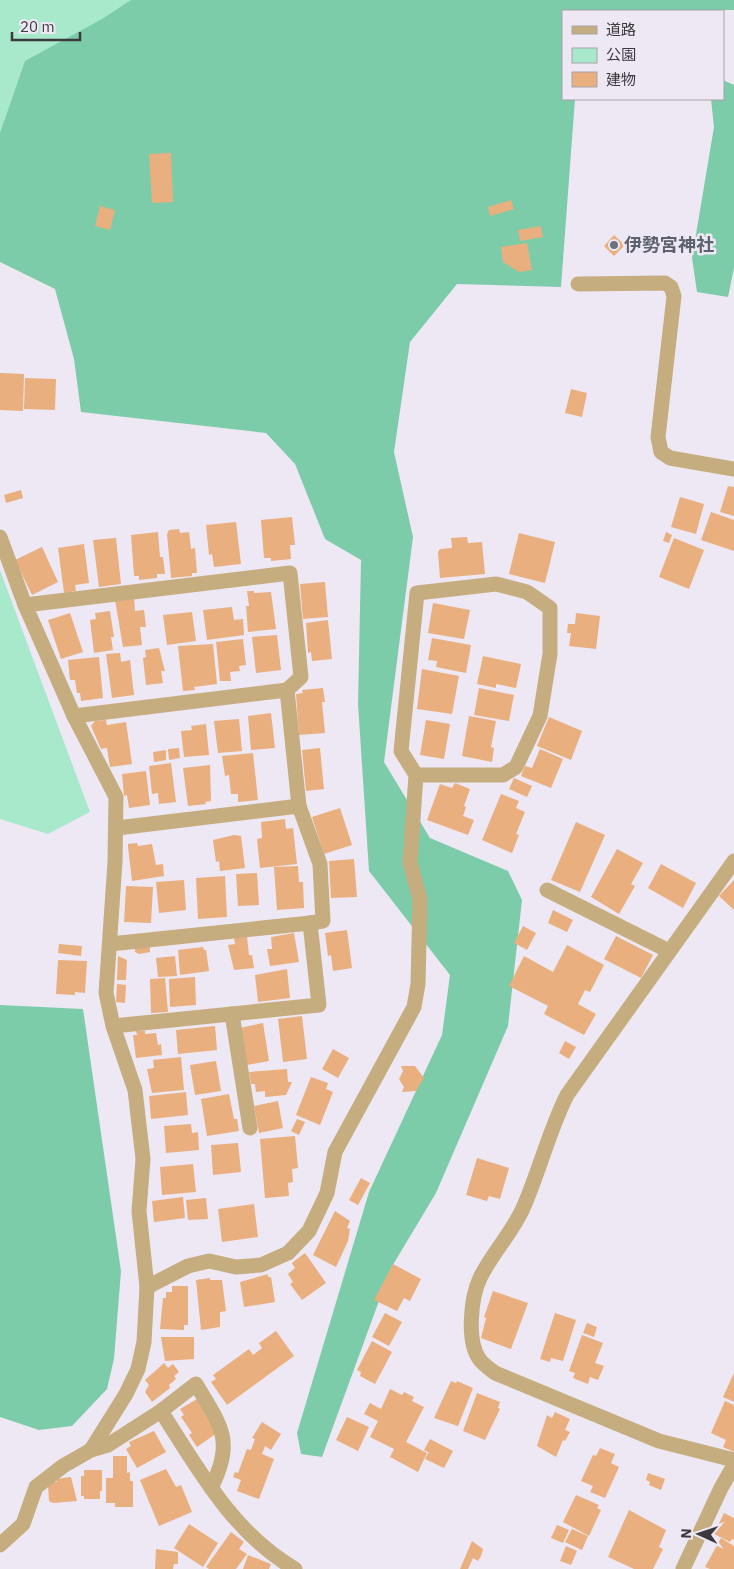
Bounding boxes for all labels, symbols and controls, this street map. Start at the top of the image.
scale bar [12,10,80,42]
legend [562,10,724,100]
text: 20 m [20,17,55,36]
text: 道路 [606,20,636,39]
text: 公園 [606,45,636,64]
text: 建物 [606,70,636,89]
place label: 伊勢宮神社 [624,233,714,256]
marker: 伊勢宮神社 [608,239,620,251]
north arrow [674,1509,724,1559]
text: N [677,1528,695,1539]

